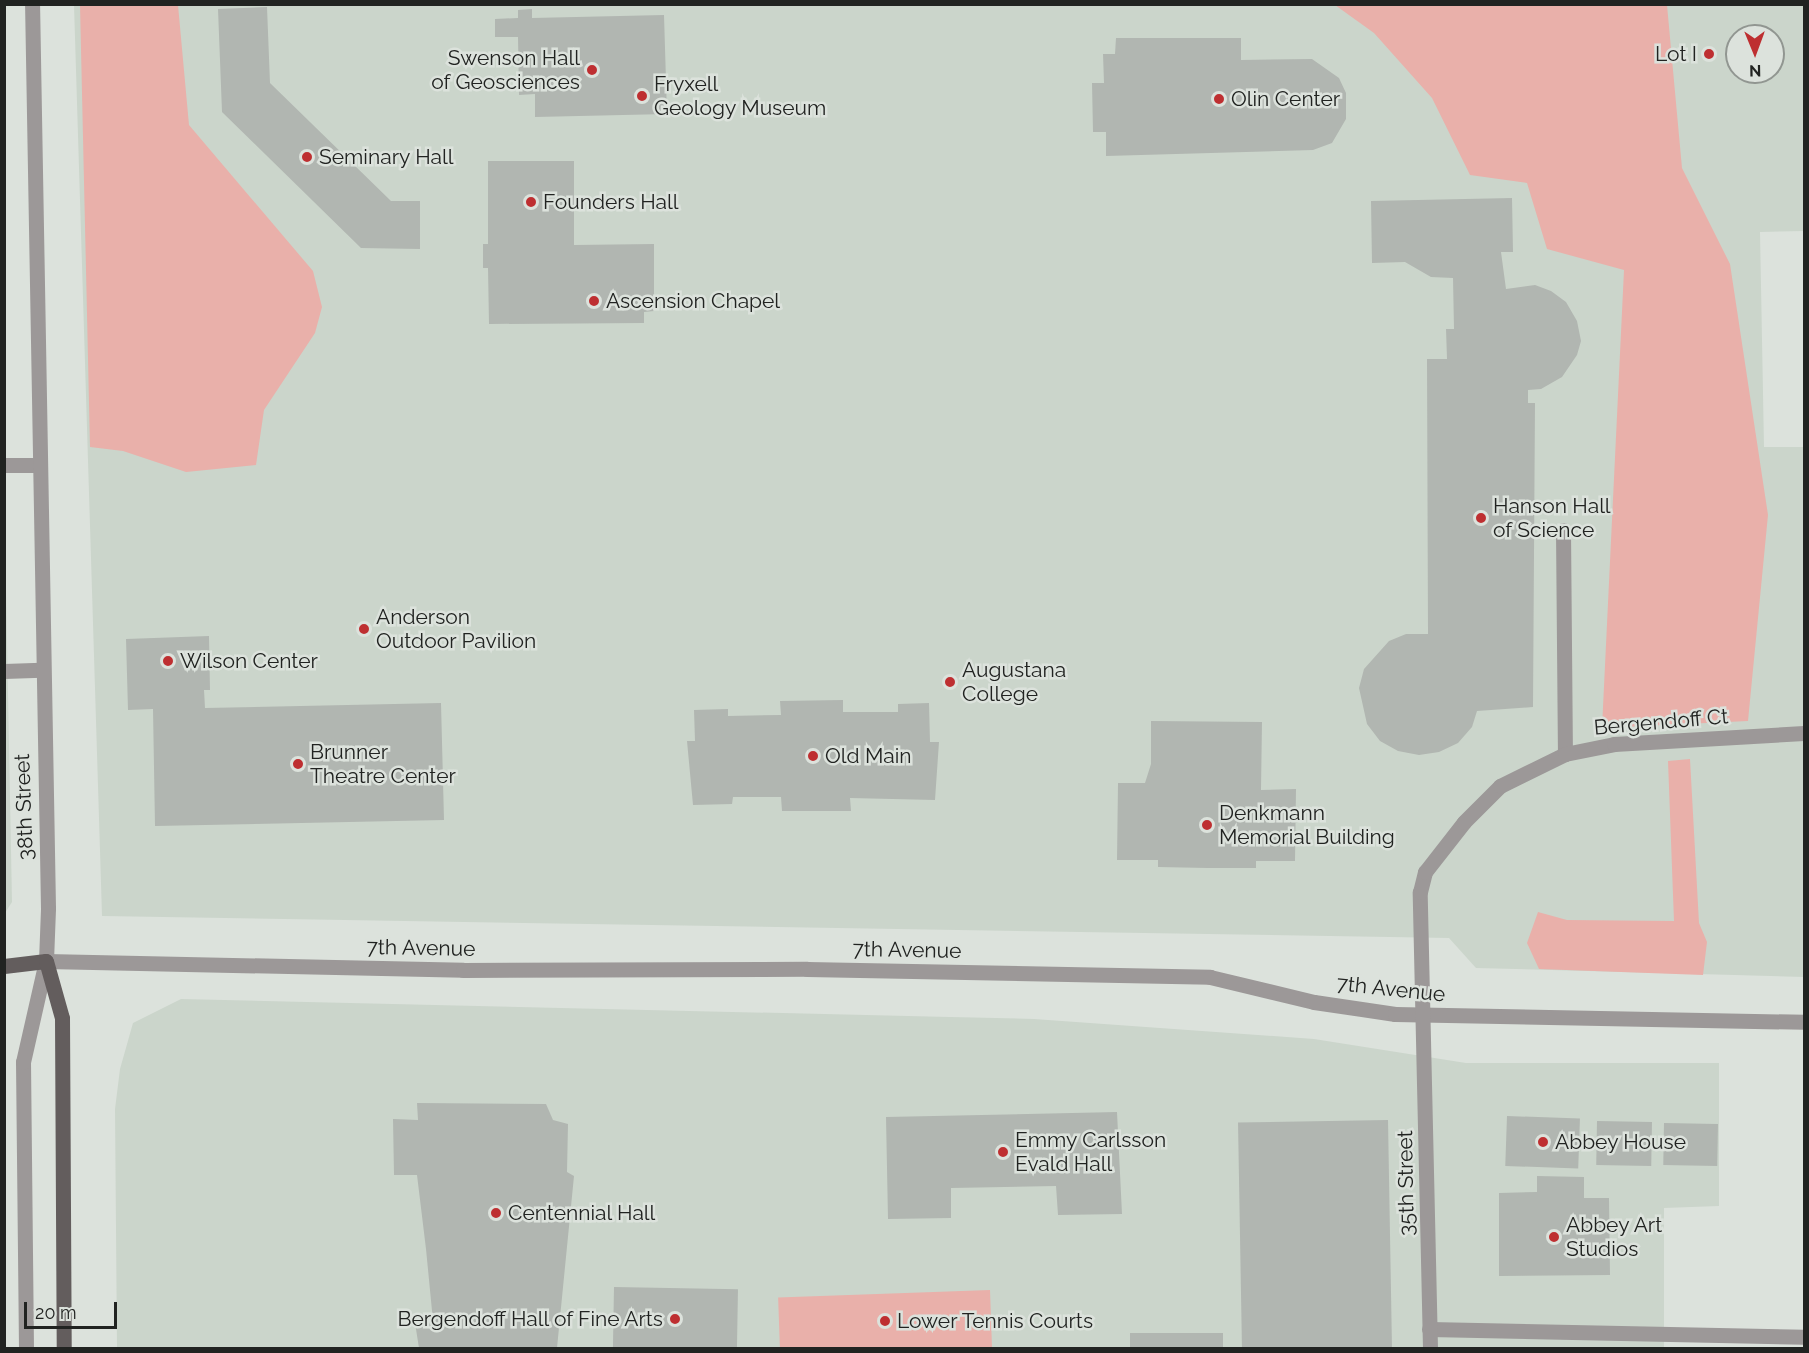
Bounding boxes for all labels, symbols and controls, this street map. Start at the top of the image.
north arrow [1725,24,1785,84]
place label: Lot I [1655,41,1697,67]
place label: Swenson Hall of Geosciences [431,45,580,95]
marker: Lot I [1702,47,1716,61]
text: N [1749,61,1762,80]
marker: Swenson Hall of Geosciences [585,63,599,77]
place label: Fryxell Geology Museum [654,71,827,121]
place label: Olin Center [1231,86,1340,112]
marker: Fryxell Geology Museum [635,89,649,103]
marker: Olin Center [1212,92,1226,106]
place label: Seminary Hall [319,144,454,170]
marker: Seminary Hall [300,150,314,164]
place label: Founders Hall [543,189,678,215]
marker: Founders Hall [524,195,538,209]
place label: Ascension Chapel [606,288,780,314]
marker: Ascension Chapel [587,294,601,308]
place label: Hanson Hall of Science [1493,493,1611,543]
marker: Hanson Hall of Science [1474,511,1488,525]
place label: Anderson Outdoor Pavilion [376,604,537,654]
marker: Anderson Outdoor Pavilion [357,622,371,636]
place label: Wilson Center [180,648,318,674]
marker: Wilson Center [161,654,175,668]
place label: Augustana College [962,657,1066,707]
marker: Augustana College [943,675,957,689]
street label: Bergendoff Ct [1592,704,1730,740]
place label: Brunner Theatre Center [310,739,456,789]
place label: Old Main [825,743,911,769]
marker: Old Main [806,749,820,763]
street label: 38th Street [10,753,38,861]
marker: Brunner Theatre Center [291,757,305,771]
place label: Denkmann Memorial Building [1219,800,1395,850]
marker: Denkmann Memorial Building [1200,818,1214,832]
street label: 7th Avenue [366,934,476,962]
street label: 7th Avenue [852,936,962,964]
street label: 7th Avenue [1335,971,1447,1007]
place label: Emmy Carlsson Evald Hall [1015,1127,1167,1177]
place label: Abbey House [1555,1129,1687,1155]
street label: 35th Street [1392,1130,1420,1236]
marker: Abbey House [1536,1135,1550,1149]
marker: Emmy Carlsson Evald Hall [996,1145,1010,1159]
place label: Centennial Hall [508,1200,656,1226]
marker: Centennial Hall [489,1206,503,1220]
place label: Abbey Art Studios [1566,1212,1663,1262]
marker: Abbey Art Studios [1547,1230,1561,1244]
scale bar [27,1290,120,1328]
text: 20 m [35,1302,77,1323]
place label: Bergendoff Hall of Fine Arts [395,1306,663,1332]
place label: Lower Tennis Courts [897,1308,1094,1334]
marker: Bergendoff Hall of Fine Arts [668,1312,682,1326]
marker: Lower Tennis Courts [878,1314,892,1328]

